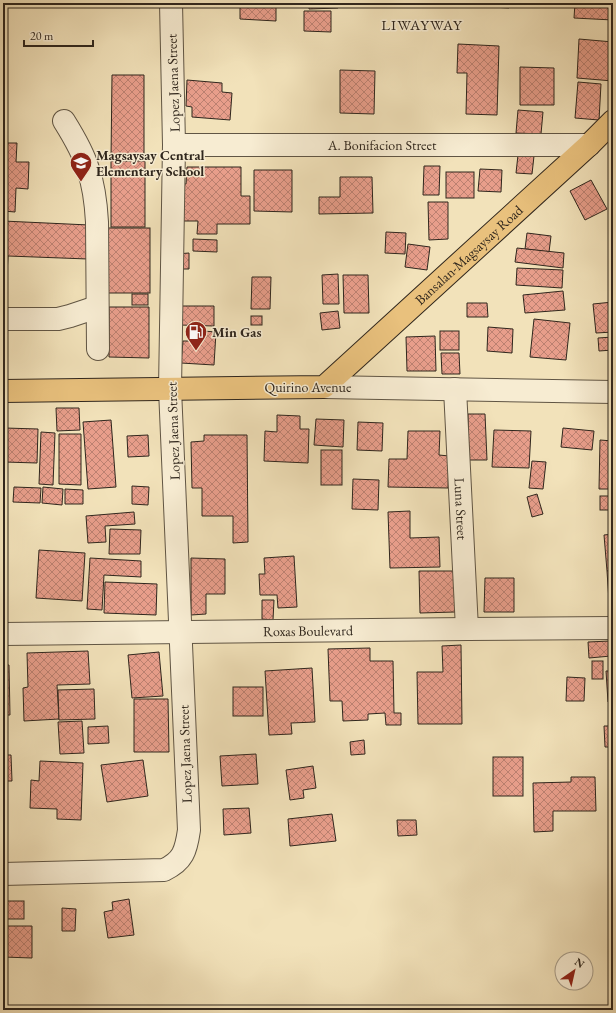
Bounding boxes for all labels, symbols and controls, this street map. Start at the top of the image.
district label: LIWAYWAY [381,15,463,34]
scale bar [24,22,93,48]
text: 20 m [30,28,54,44]
street label: Lopez Jaena Street [162,33,184,132]
street label: A. Bonifacion Street [327,136,437,154]
place label: Magsaysay Central Elementary School [96,146,205,180]
school or university icon: Magsaysay Central Elementary School [68,150,94,183]
street label: Bansalan-Magsaysay Road [411,200,527,309]
fuel station icon: Min Gas [183,319,209,352]
place label: Min Gas [212,323,261,341]
street label: Quirino Avenue [265,378,352,396]
street label: Lopez Jaena Street [162,381,184,480]
street label: Luna Street [450,477,472,541]
street label: Roxas Boulevard [263,621,354,640]
street label: Lopez Jaena Street [174,704,196,803]
north arrow [554,951,594,991]
text: N [572,954,587,971]

